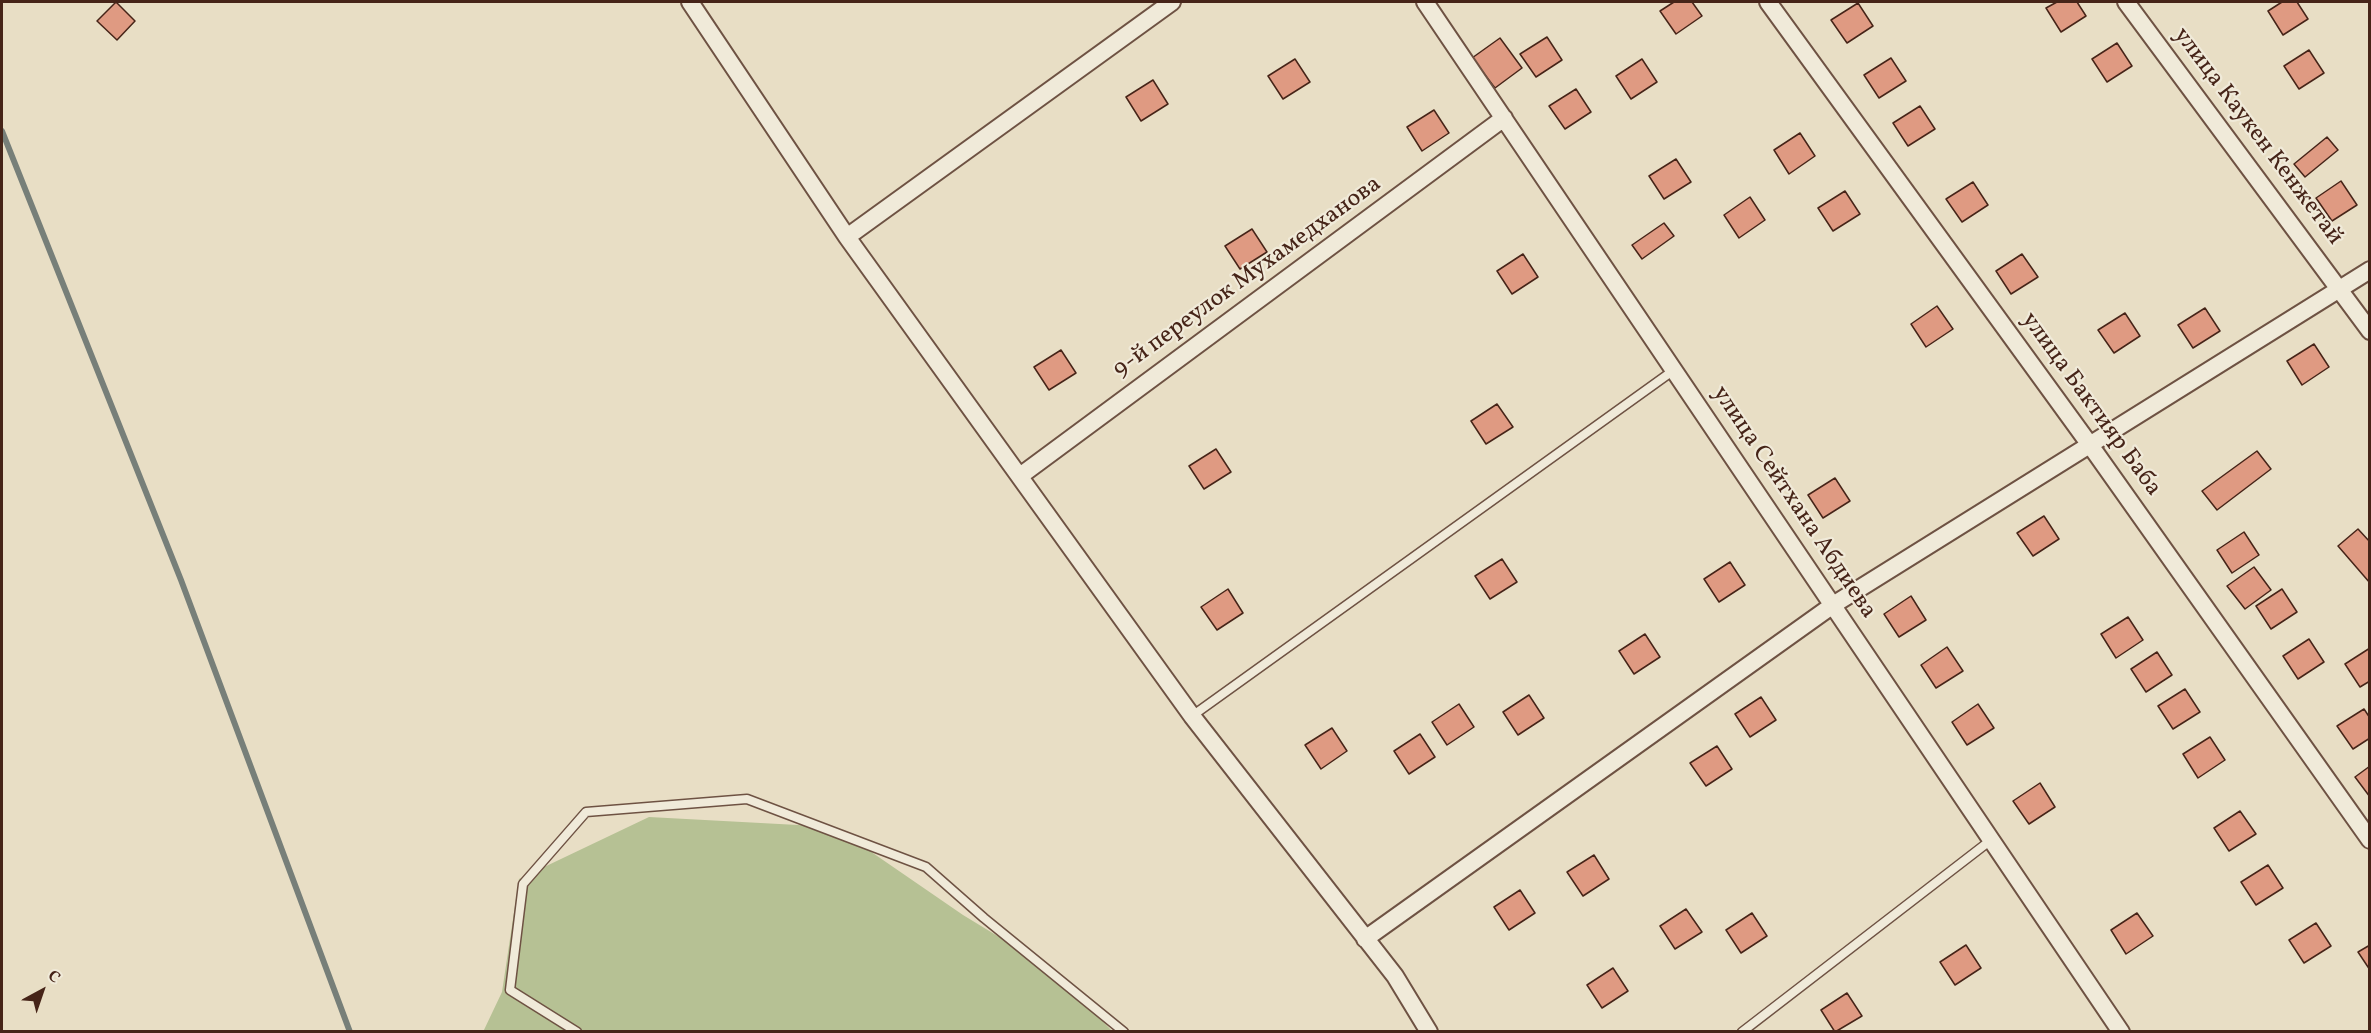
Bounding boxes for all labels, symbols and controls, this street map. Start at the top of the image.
street label: улица Каукен Кенжетай [2166,23,2348,251]
street label: 9-й переулок Мухамедханова [1108,171,1388,385]
street label: улица Бактияр Баба [2014,307,2166,503]
street label: улица Сейтхана Абдиева [1704,381,1882,625]
north arrow [12,961,72,1021]
text: С [43,965,65,989]

